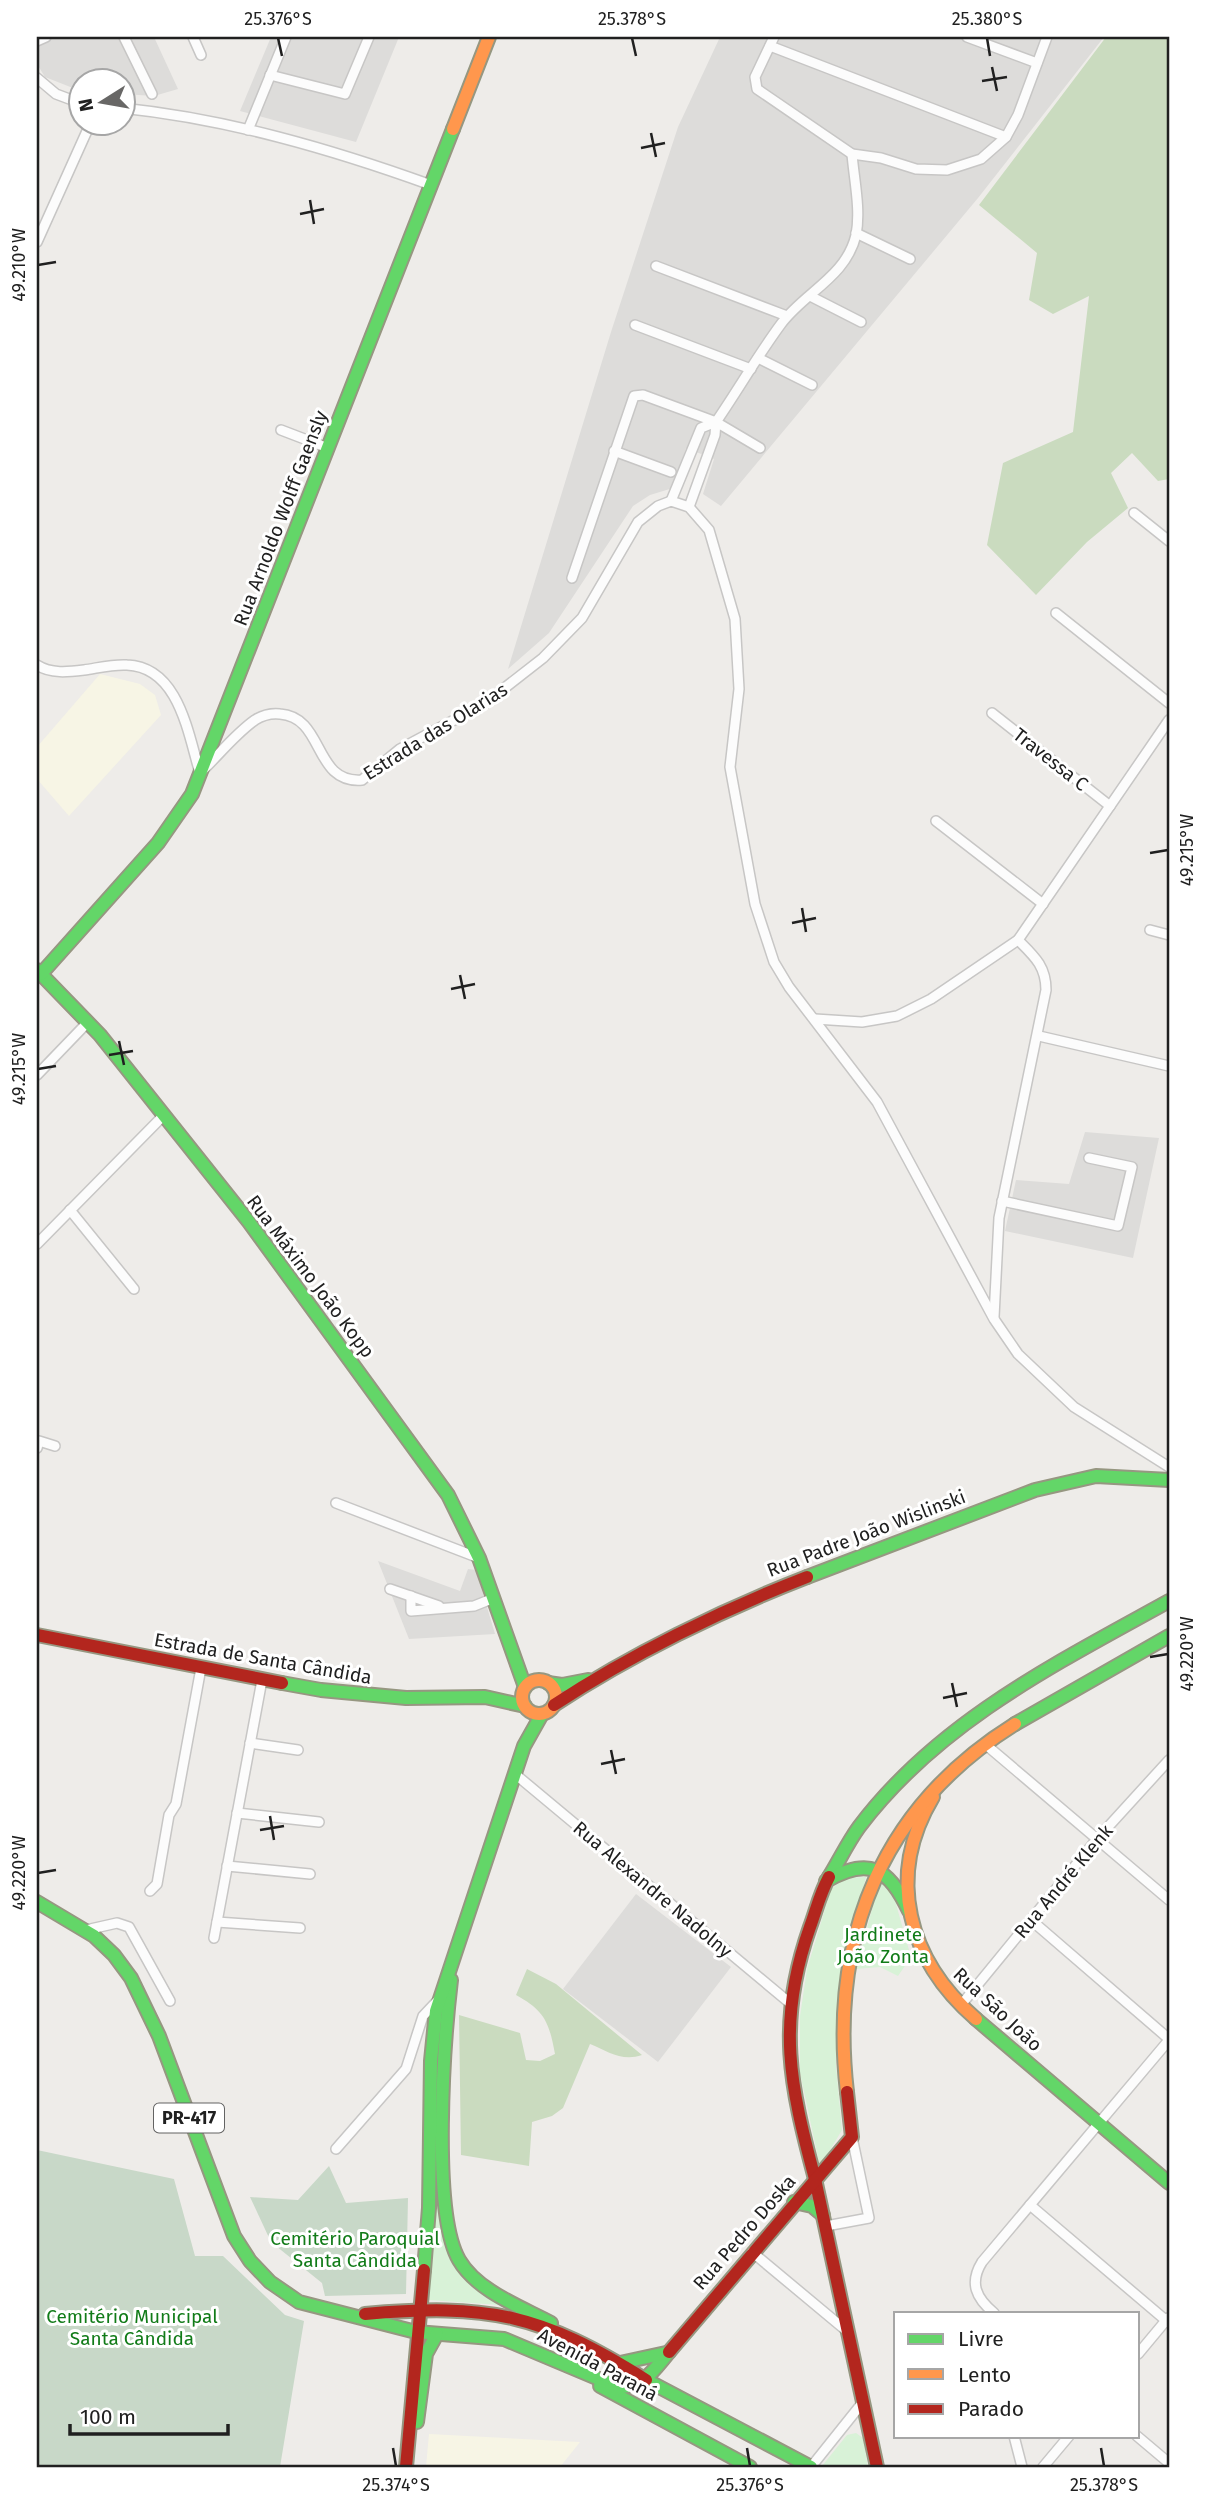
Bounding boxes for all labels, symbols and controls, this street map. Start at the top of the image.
text: 25.376°S [244,8,312,30]
text: 25.378°S [598,8,666,30]
text: 25.380°S [952,8,1022,30]
north arrow [66,66,136,136]
text: N [73,97,98,114]
text: 49.210°W [8,228,30,302]
street label: Rua Arnoldo Wolff Gaensly [229,407,332,629]
street label: Estrada das Olarias [359,678,512,785]
street label: Travessa C [1009,723,1093,796]
text: 49.215°W [1176,814,1198,886]
text: 49.215°W [8,1033,30,1105]
street label: Rua Máximo João Kopp [242,1190,379,1362]
street label: Rua Padre João Wislinski [764,1485,969,1582]
text: 49.220°W [1176,1616,1198,1692]
street label: Estrada de Santa Cândida [152,1628,374,1689]
street label: Rua Alexandre Nadolny [569,1816,737,1963]
street label: Rua André Klenk [1009,1820,1118,1943]
text: 49.220°W [8,1835,30,1911]
park label: Jardinete João Zonta [837,1923,929,1968]
street label: Rua São João [949,1962,1047,2056]
road number: PR-417 [154,2104,224,2132]
street label: Rua Pedro Doska [688,2170,801,2295]
park label: Cemitério Paroquial Santa Cândida [270,2227,440,2272]
park label: Cemitério Municipal Santa Cândida [46,2305,218,2350]
legend [894,2312,1140,2438]
street label: Avenida Paraná [534,2323,662,2406]
text: Livre [958,2326,1004,2352]
text: Lento [958,2362,1011,2388]
scale bar [70,2392,228,2436]
text: Parado [958,2396,1024,2422]
text: 100 m [80,2404,136,2430]
text: 25.374°S [362,2474,430,2496]
text: 25.376°S [716,2474,784,2496]
text: 25.378°S [1070,2474,1138,2496]

